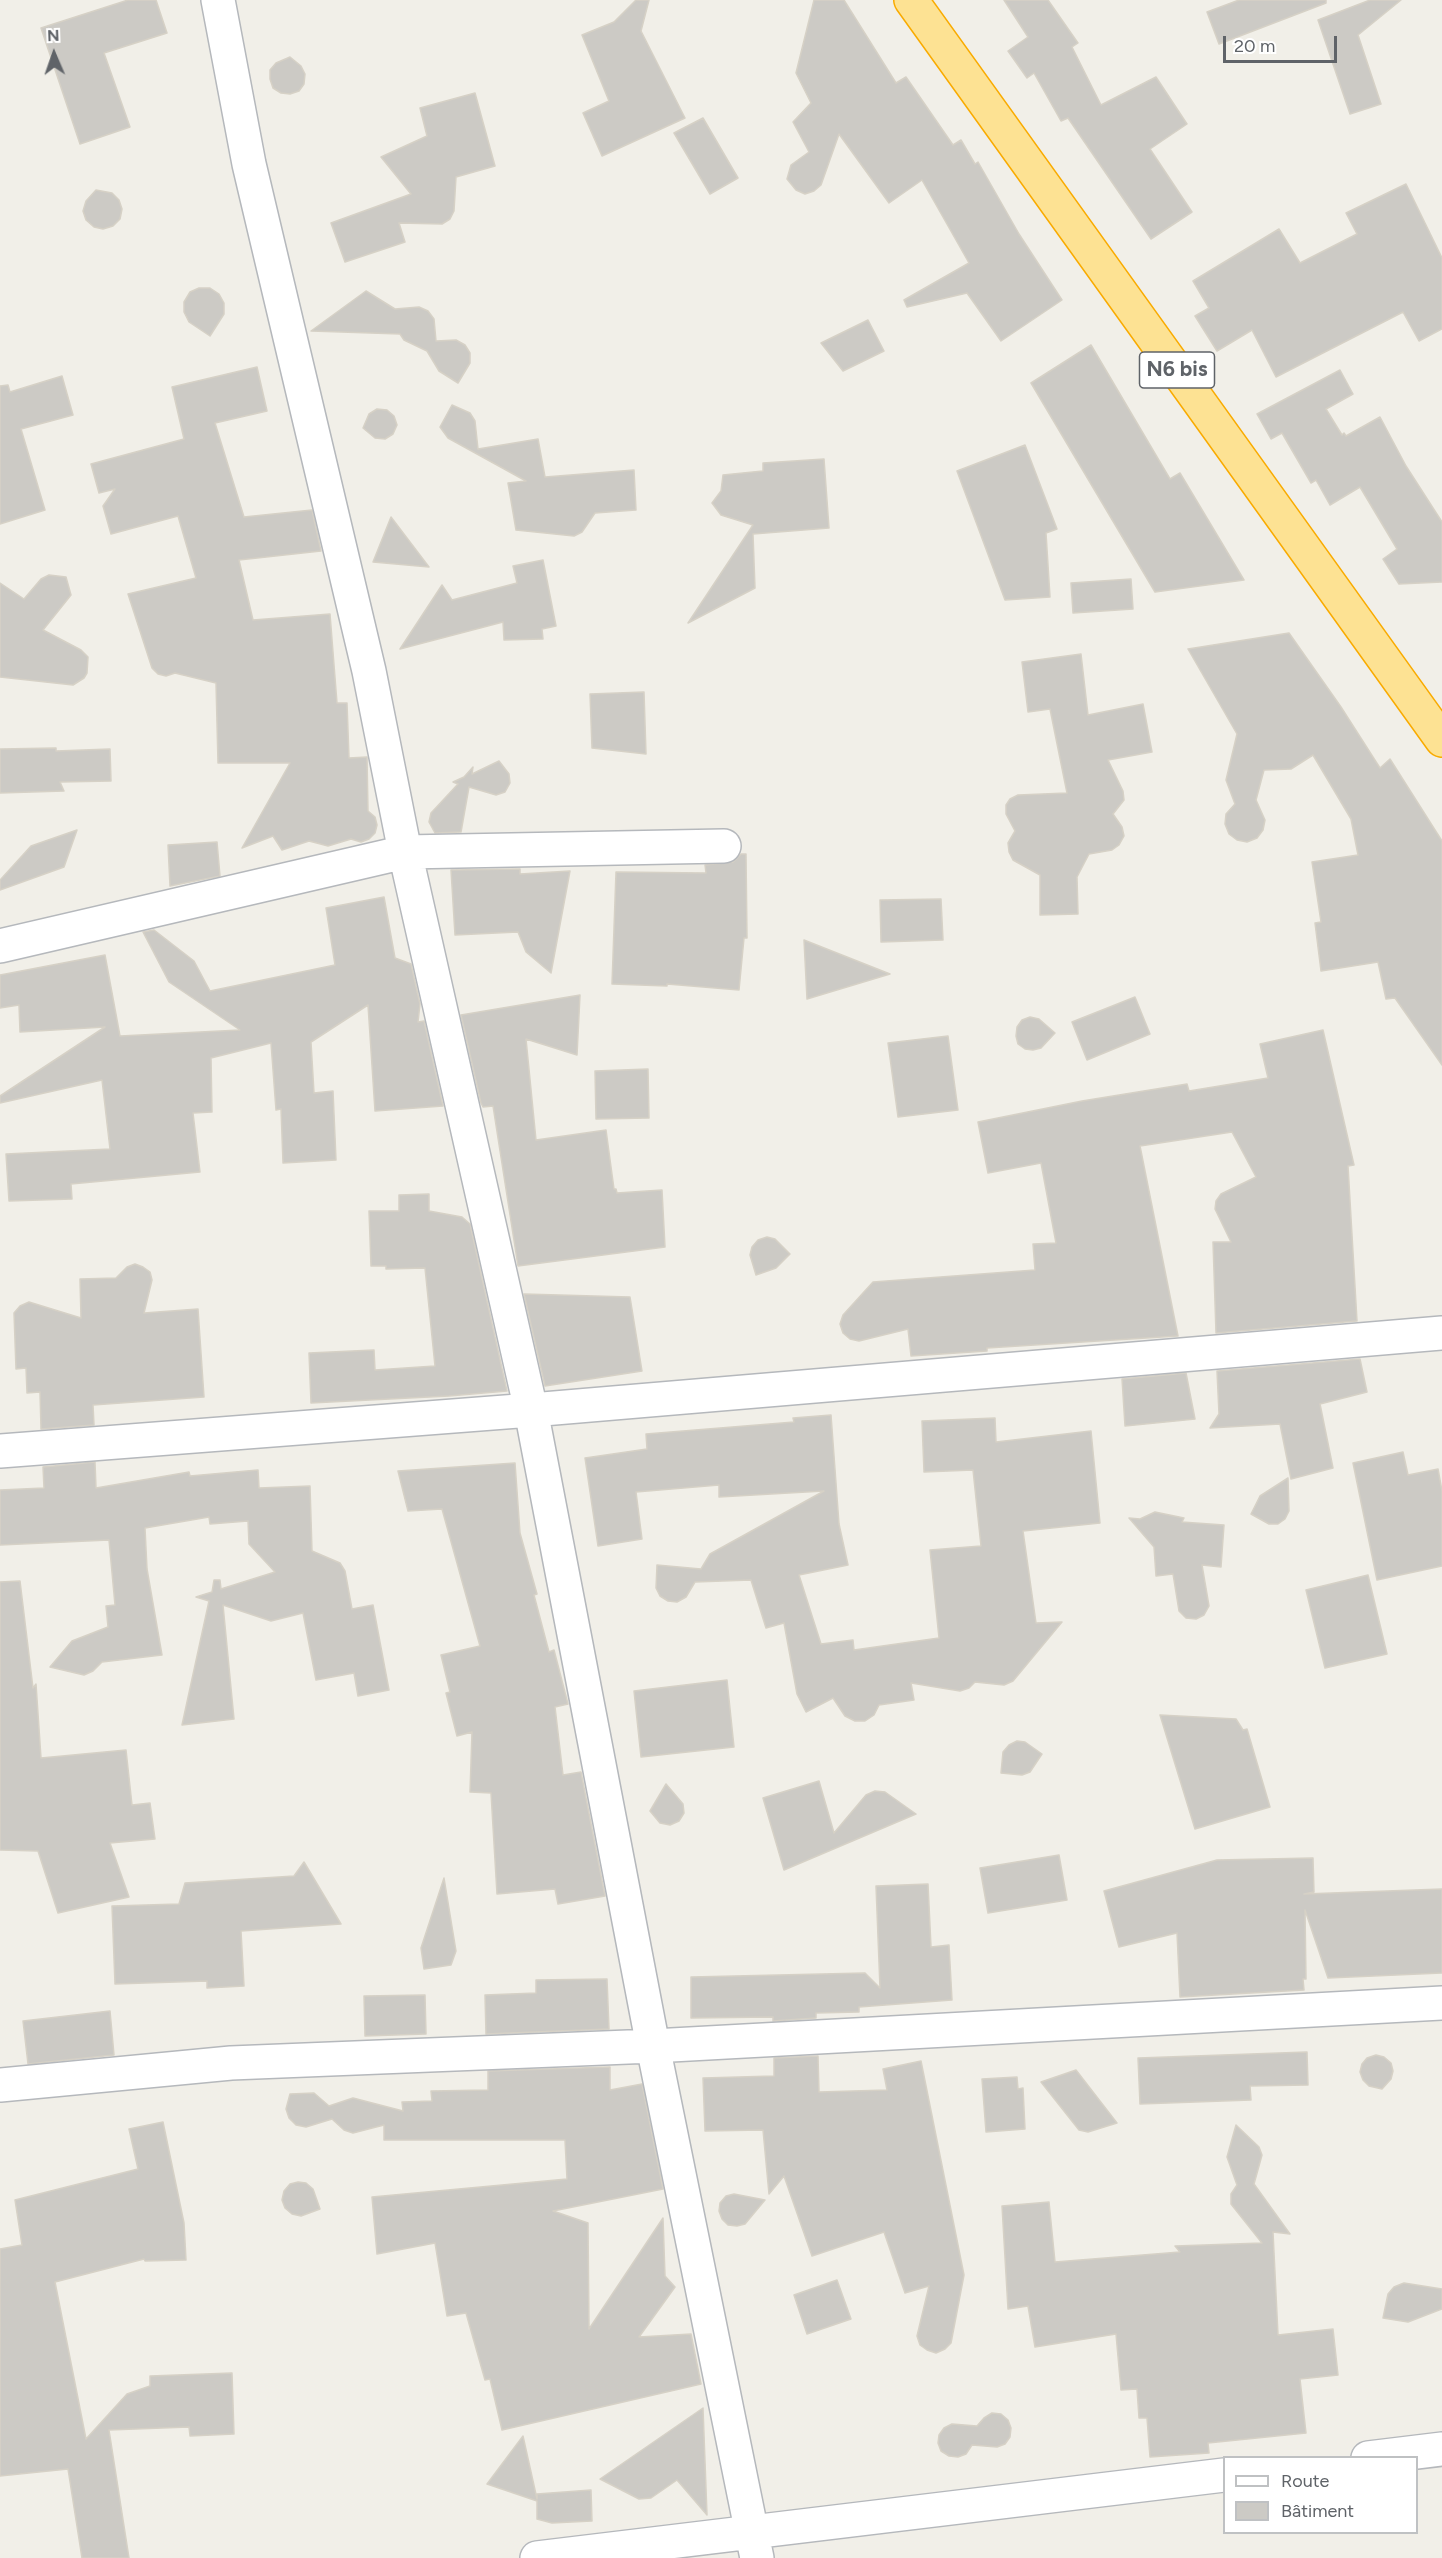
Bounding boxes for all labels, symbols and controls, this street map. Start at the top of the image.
north arrow [24,24,84,84]
scale bar [1226,24,1340,62]
text: N [47,26,60,45]
text: 20 m [1234,35,1275,57]
road number: N6 bis [1140,352,1214,388]
legend [1223,2456,1418,2534]
text: Route [1281,2470,1329,2492]
text: Bâtiment [1281,2500,1354,2522]

